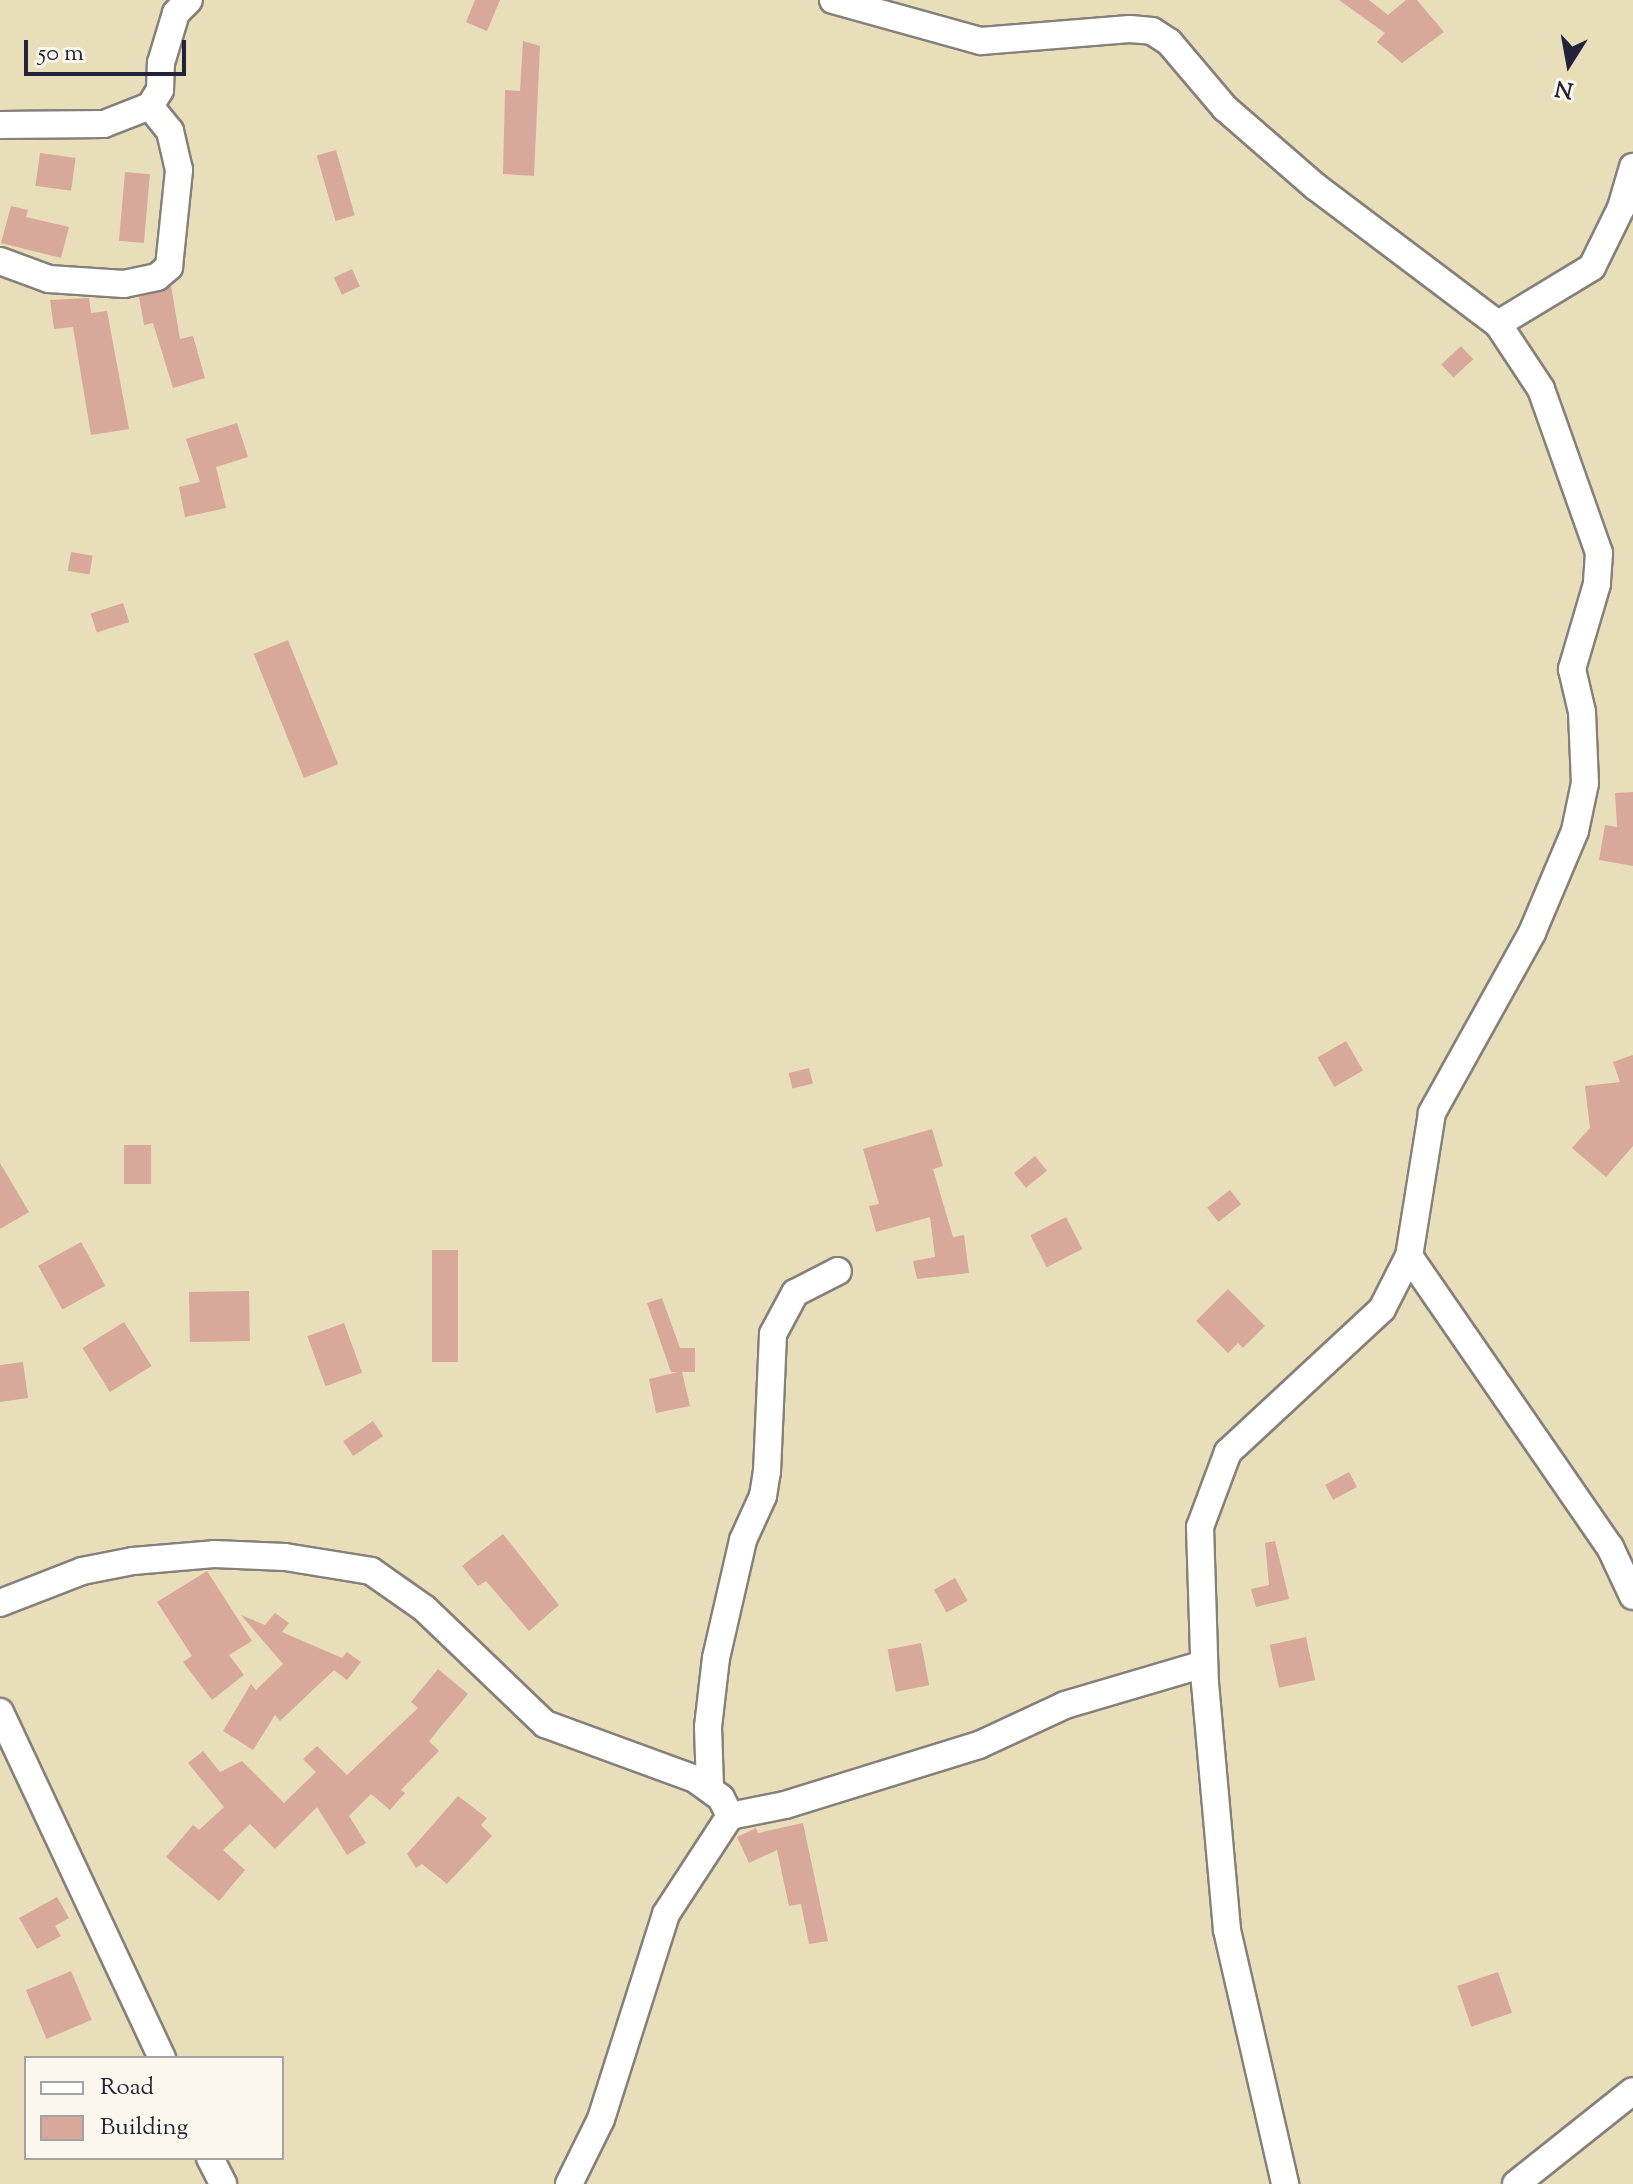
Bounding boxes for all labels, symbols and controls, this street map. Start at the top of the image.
scale bar [28,24,190,74]
north arrow [1529,24,1609,104]
text: 50 m [38,37,84,71]
text: N [1553,70,1576,105]
legend [24,2056,284,2160]
text: Road [100,2071,154,2105]
text: Building [100,2111,188,2145]

